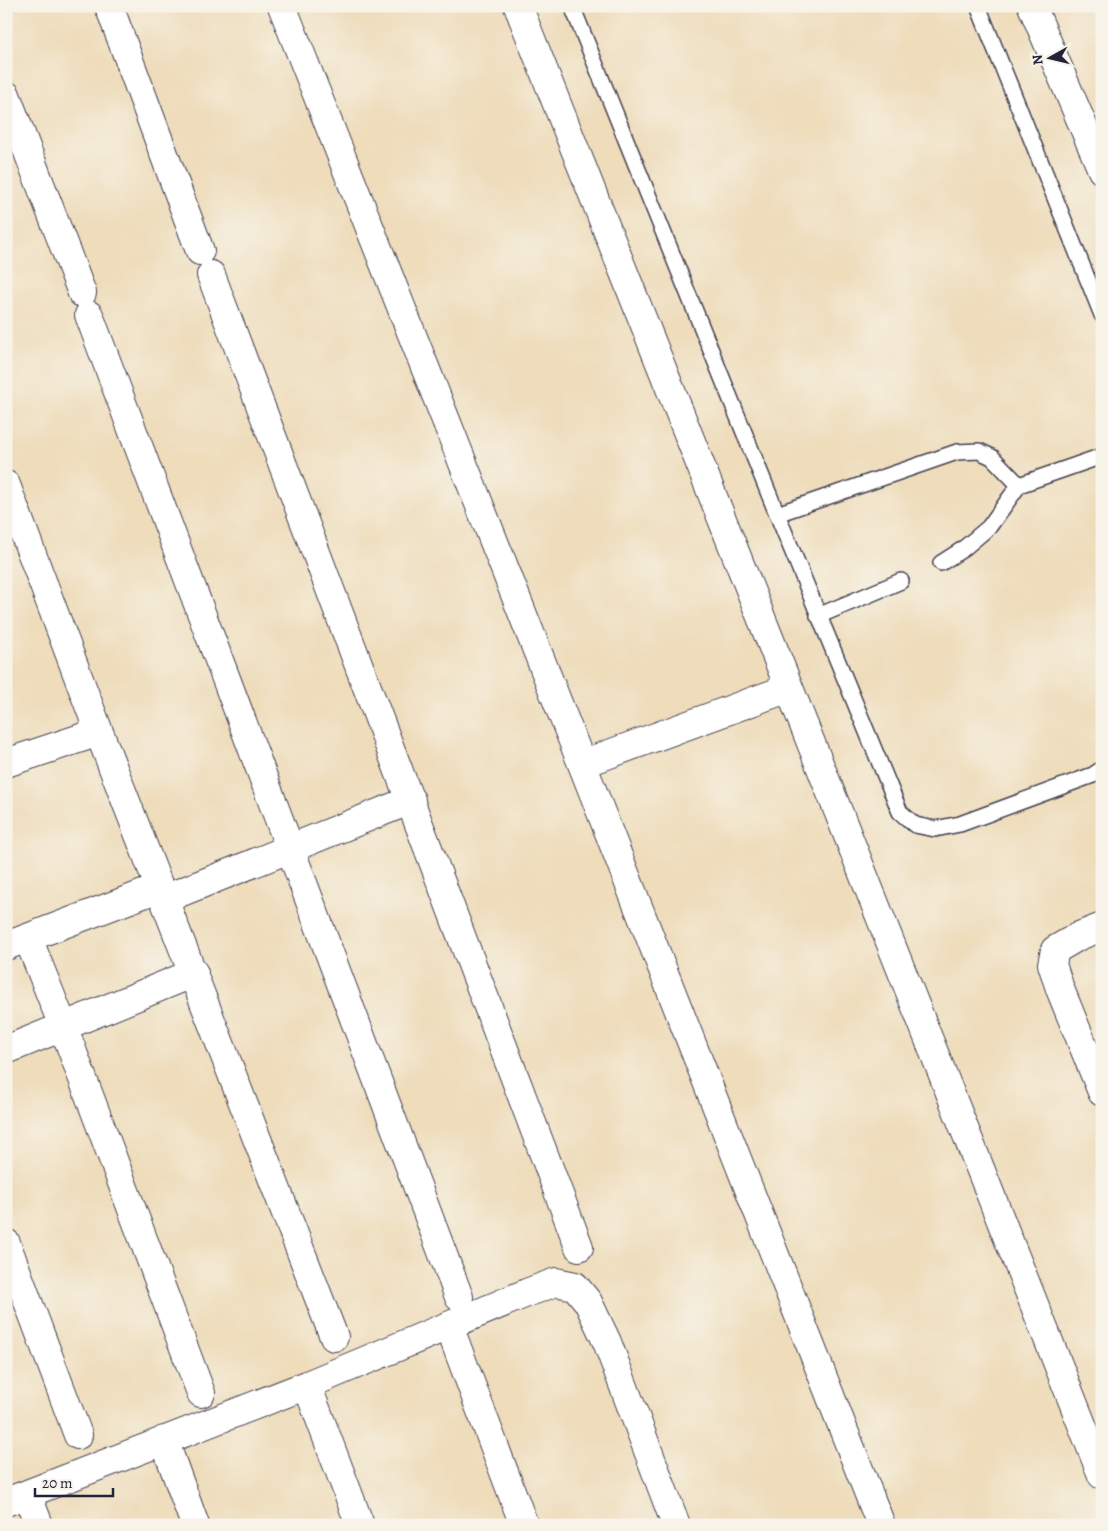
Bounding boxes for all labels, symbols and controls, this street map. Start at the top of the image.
north arrow [1026,32,1076,82]
text: N [1028,53,1048,66]
scale bar [35,1466,112,1498]
text: 20 m [42,1473,73,1493]

